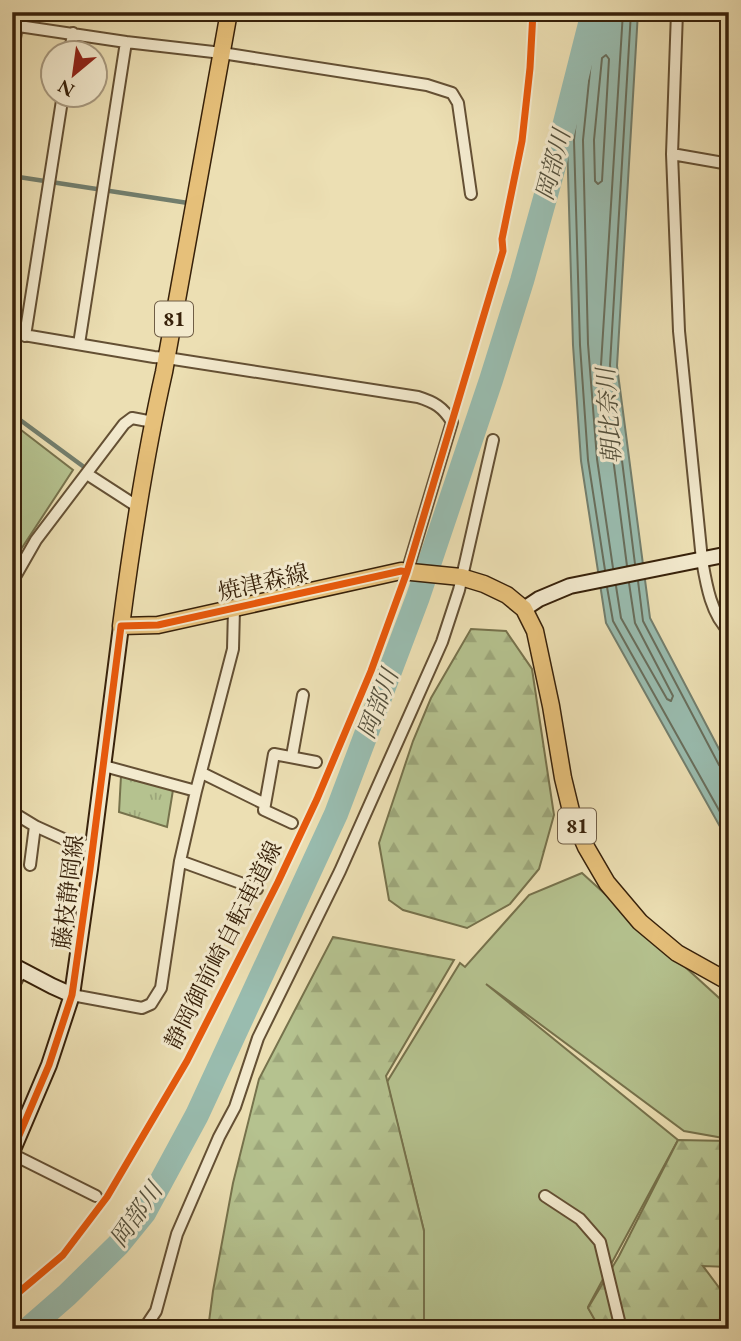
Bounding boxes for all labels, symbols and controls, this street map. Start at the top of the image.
north arrow [38,38,108,108]
text: N [53,73,79,103]
water label: 岡部川 [528,123,578,204]
road number: 81 [155,302,193,336]
water label: 朝比奈川 [589,364,627,465]
street label: 焼津森線 [215,557,311,607]
water label: 岡部川 [350,662,406,743]
road number: 81 [558,808,596,844]
street label: 藤枝静岡線 [46,833,90,951]
street label: 静岡御前崎自転車道線 [157,836,289,1054]
water label: 岡部川 [102,1174,171,1253]

